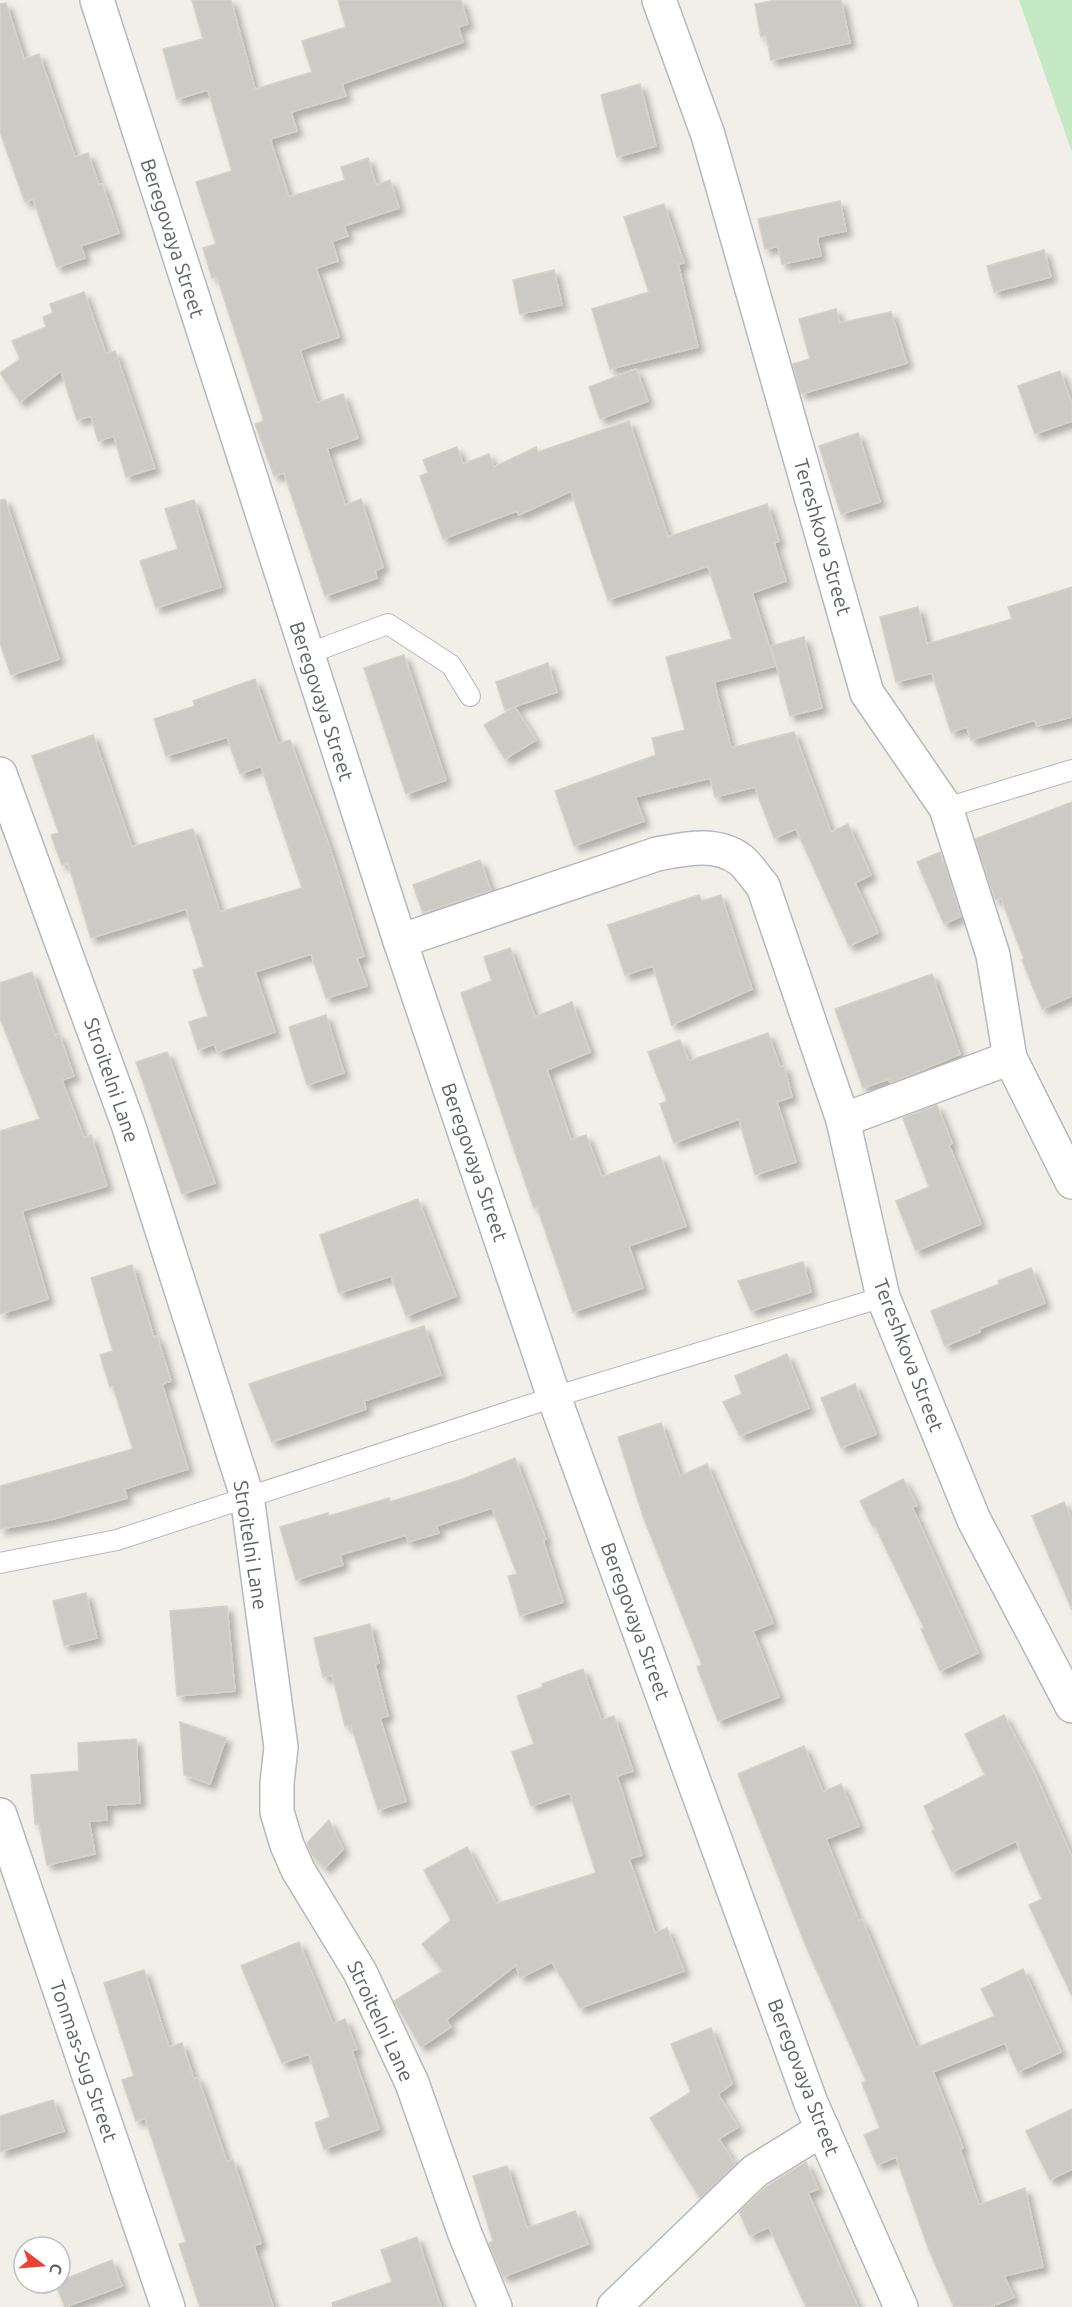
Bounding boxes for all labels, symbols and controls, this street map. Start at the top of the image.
street label: Beregovaya Street [136,156,210,321]
street label: Tereshkova Street [790,456,856,618]
street label: Beregovaya Street [285,619,359,784]
street label: Stroitelni Lane [80,1015,144,1145]
street label: Beregovaya Street [437,1080,513,1244]
street label: Tereshkova Street [869,1275,949,1435]
street label: Stroitelni Lane [229,1479,273,1611]
street label: Beregovaya Street [597,1539,675,1703]
street label: Stroitelni Lane [343,1957,419,2085]
street label: Tonmas-Sug Street [46,1977,122,2145]
street label: Beregovaya Street [764,1995,844,2159]
north arrow [12,2235,72,2295]
text: С [46,2262,66,2277]

